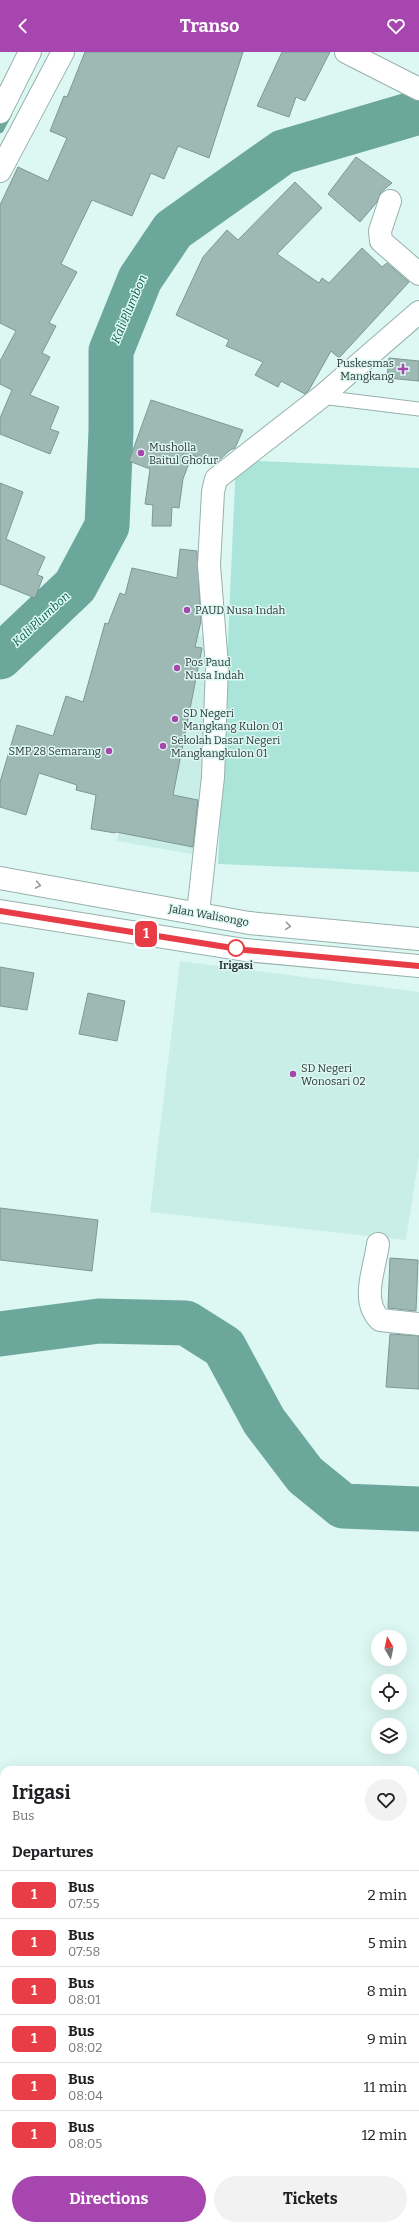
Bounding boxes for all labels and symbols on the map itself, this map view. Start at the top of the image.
water label: Kali Plumbon [108,273,150,345]
place label: Puskesmas Mangkang [337,357,394,383]
marker: Puskesmas Mangkang [397,363,409,375]
place label: Musholla Baitul Ghofur [149,441,218,467]
marker: Musholla Baitul Ghofur [136,448,146,458]
water label: Kali Plumbon [9,589,73,649]
place label: PAUD Nusa Indah [195,604,286,617]
marker: PAUD Nusa Indah [182,605,192,615]
place label: Pos Paud Nusa Indah [185,656,244,682]
marker: Pos Paud Nusa Indah [172,663,182,673]
place label: SD Negeri Mangkang Kulon 01 [183,707,284,733]
marker: SD Negeri Mangkang Kulon 01 [170,714,180,724]
place label: Sekolah Dasar Negeri Mangkangkulon 01 [171,734,281,760]
marker: Sekolah Dasar Negeri Mangkangkulon 01 [158,741,168,751]
place label: SMP 28 Semarang [9,745,101,758]
marker: SMP 28 Semarang [104,746,114,756]
one-way arrow [35,880,42,889]
street label: Jalan Walisongo [167,902,250,929]
line badge: 1 [133,921,159,947]
one-way arrow [285,922,291,931]
marker: Irigasi [227,939,245,957]
place label: Irigasi [219,959,253,972]
place label: SD Negeri Wonosari 02 [301,1062,366,1088]
marker: SD Negeri Wonosari 02 [288,1069,298,1079]
north arrow [371,1630,407,1666]

